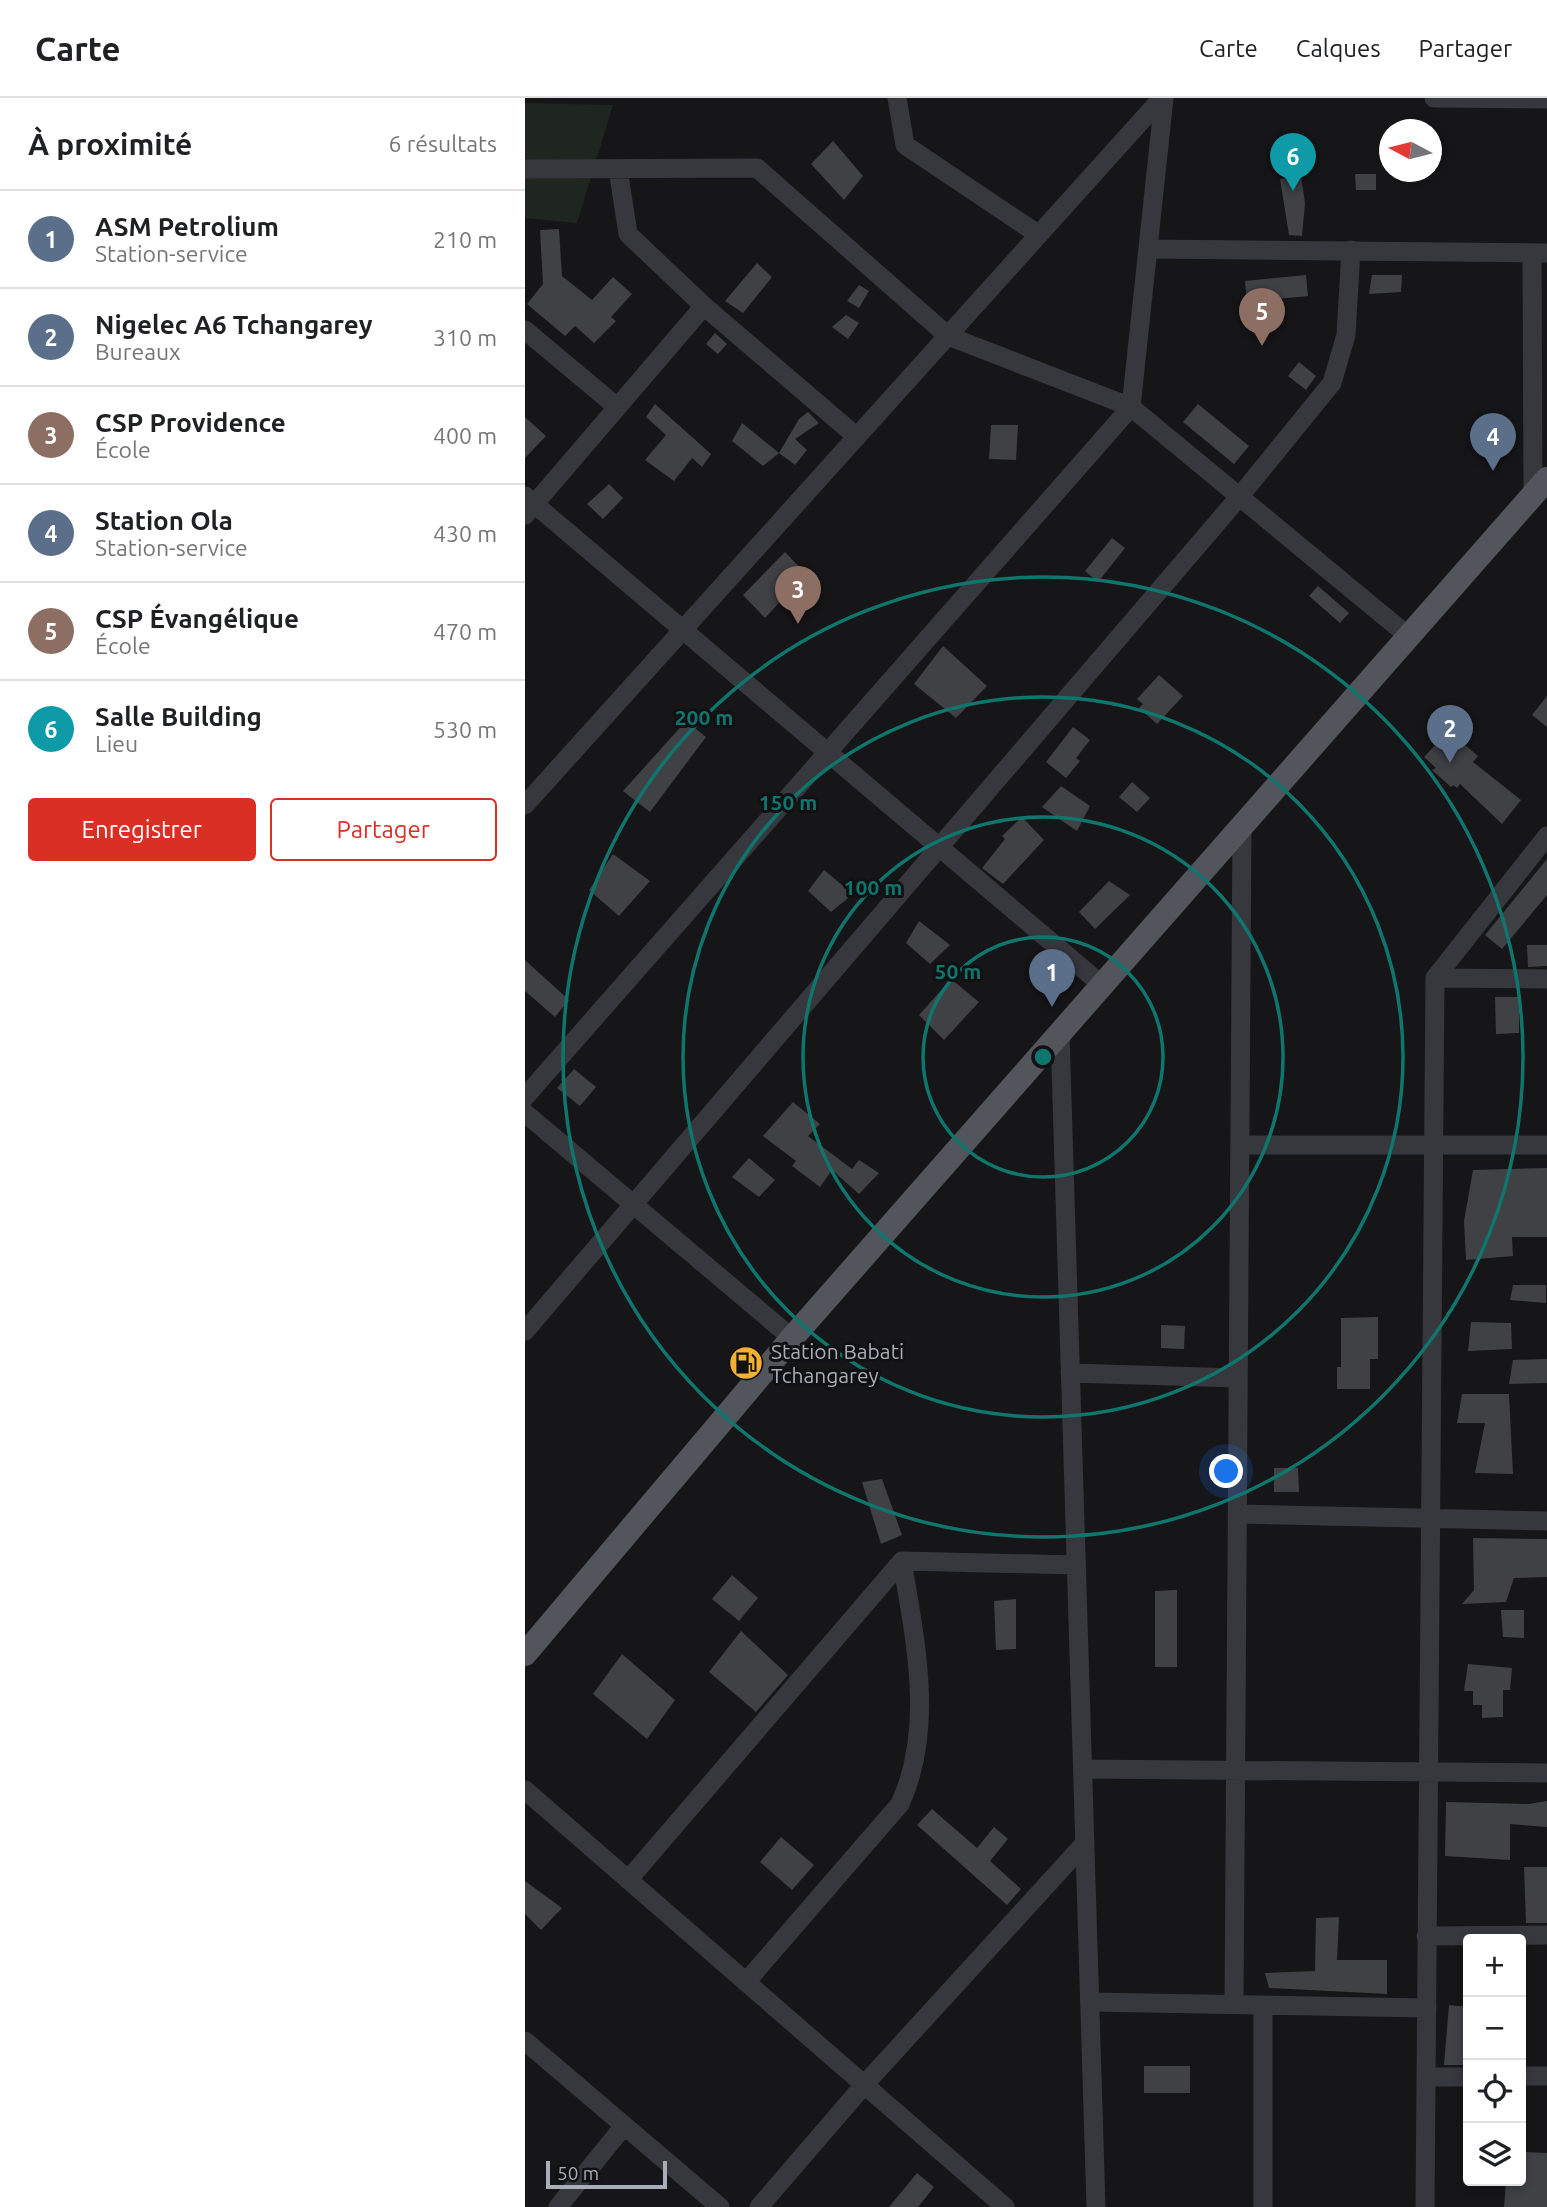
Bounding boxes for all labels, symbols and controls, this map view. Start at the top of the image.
text: Carte [35,30,121,67]
text: Carte [1199,35,1258,62]
text: Calques [1296,35,1381,62]
text: Partager [1419,35,1512,62]
north arrow [1379,119,1442,182]
text: À proximité [28,127,192,161]
text: 6 résultats [388,131,497,156]
pin: 6 [1270,133,1316,191]
text: ASM Petrolium [95,212,279,241]
text: 1 [45,227,57,252]
text: 210 m [433,227,497,252]
text: Station-service [95,241,248,266]
pin: 5 [1239,288,1285,346]
text: Nigelec A6 Tchangarey [95,310,373,339]
text: 2 [45,325,57,350]
text: 310 m [433,325,497,350]
text: Bureaux [95,339,181,364]
text: CSP Providence [95,408,286,437]
pin: 4 [1470,413,1516,471]
text: 3 [45,423,57,448]
text: 400 m [433,423,497,448]
text: École [95,437,151,462]
text: Station Ola [95,506,233,535]
text: 4 [45,521,57,546]
text: 430 m [433,521,497,546]
text: Station-service [95,535,248,560]
pin: 3 [775,566,821,624]
text: CSP Évangélique [95,604,299,633]
text: 5 [45,619,57,644]
text: 470 m [433,619,497,644]
text: École [95,633,151,658]
text: Salle Building [95,702,262,731]
text: 200 m [675,705,733,729]
pin: 2 [1427,705,1473,763]
text: 6 [45,717,57,742]
text: 530 m [433,717,497,742]
text: Lieu [95,731,138,756]
text: 150 m [759,790,817,814]
button: Enregistrer [28,798,256,861]
button: Partager [270,798,497,861]
text: 100 m [844,875,902,899]
pin: 1 [1029,949,1075,1007]
text: 50 m [935,959,981,983]
centre of rings [1031,1045,1055,1069]
place label: Station Babati Tchangarey [771,1339,904,1387]
fuel station icon: Station Babati Tchangarey [727,1344,765,1382]
your location [1209,1454,1243,1488]
map controls [1463,1934,1526,2186]
button: + [1463,1934,1526,1997]
button: − [1463,1997,1526,2060]
button: locate [1463,2060,1526,2123]
button: layers [1463,2123,1526,2186]
scale bar [546,2158,667,2190]
text: 50 m [557,2162,599,2184]

